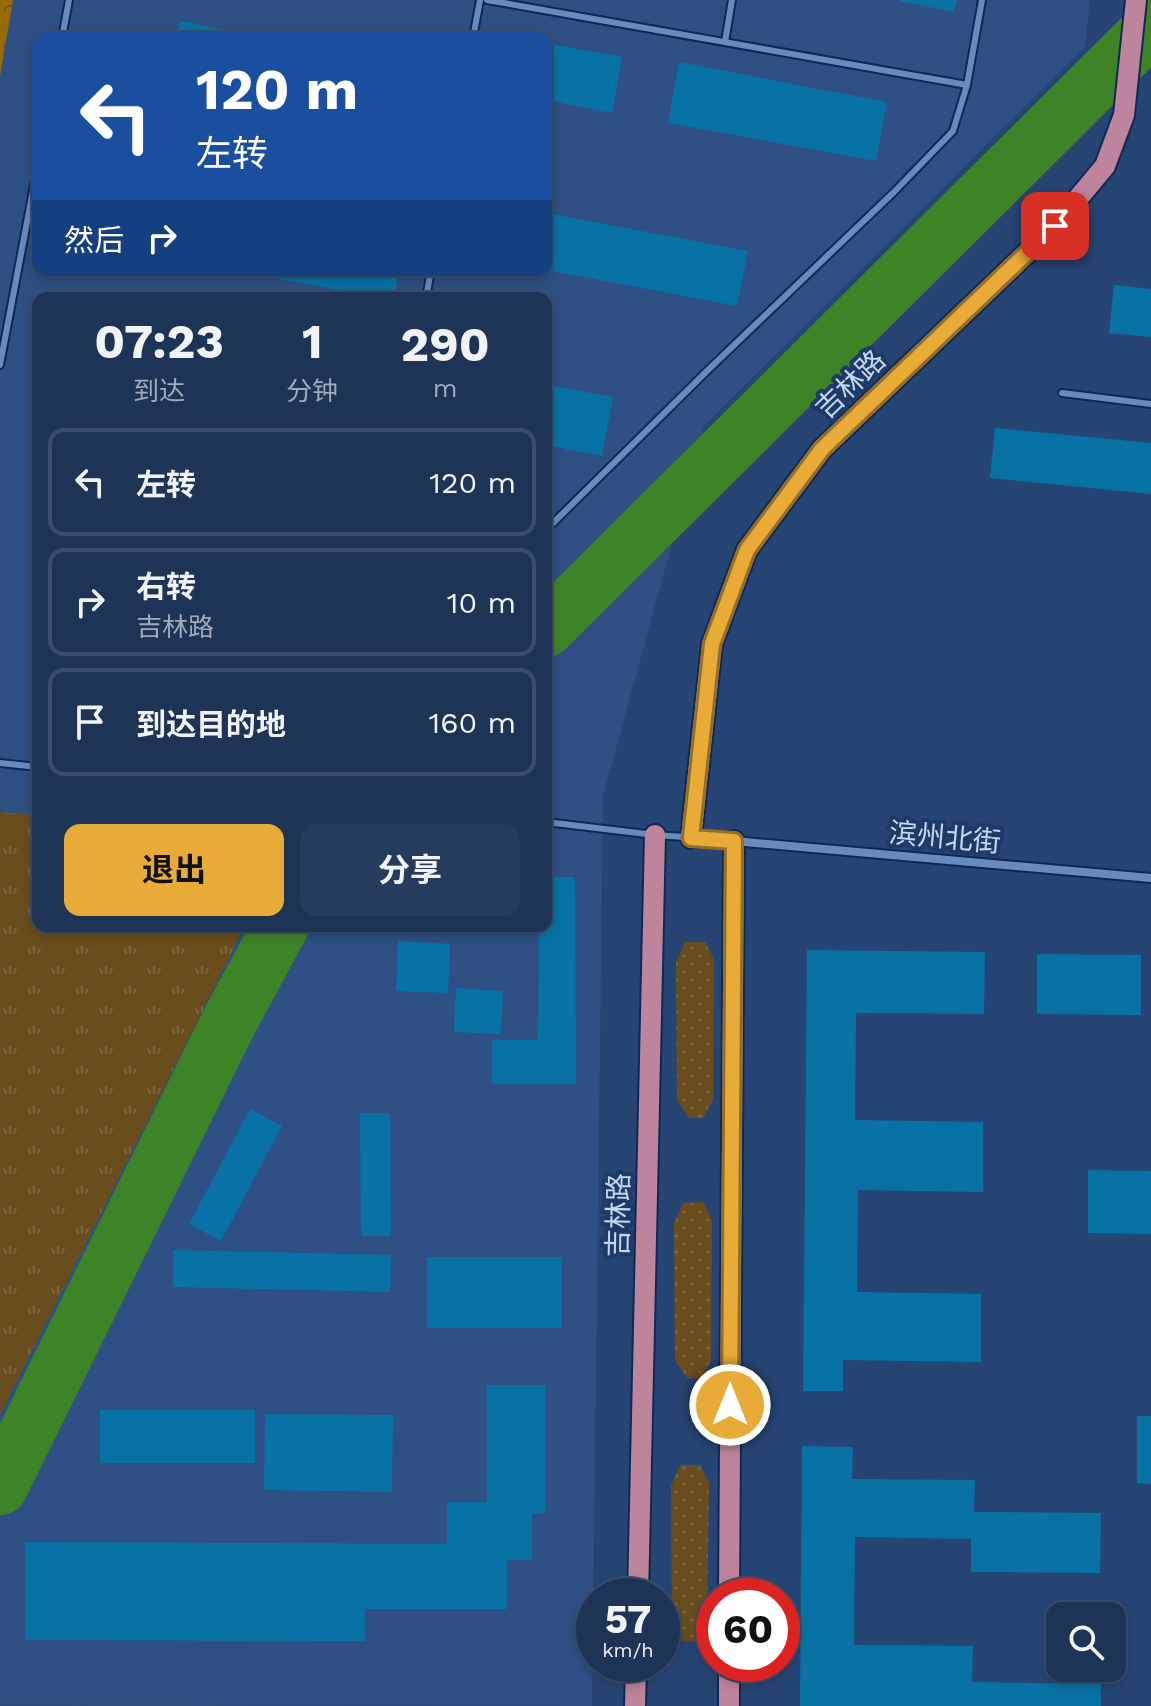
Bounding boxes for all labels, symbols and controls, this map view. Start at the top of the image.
text: 120 m [196,57,358,123]
icon: left [64,64,168,168]
text: 左转 [196,133,268,175]
pin [1021,192,1089,260]
icon: arrive [1033,204,1077,248]
icon: right [140,216,184,260]
text: 然后 [64,223,124,258]
text: 07:23 [94,313,224,370]
text: 1 [302,313,323,370]
text: 290 [401,316,490,373]
street label: 吉林路 [809,343,892,425]
text: m [433,373,458,403]
text: 到达 [133,376,185,406]
text: 分钟 [286,376,338,406]
icon: left [68,460,112,504]
text: 120 m [429,465,516,500]
text: 左转 [136,467,196,502]
text: 右转 [136,569,196,604]
icon: right [68,580,112,624]
text: 10 m [447,585,516,620]
text: 吉林路 [136,612,214,642]
icon: arrive [68,700,112,744]
text: 160 m [429,705,516,740]
text: 到达目的地 [136,707,286,742]
street label: 滨州北街 [888,816,1002,859]
button: 退出 [64,824,284,916]
button: 分享 [300,824,520,916]
street label: 吉林路 [601,1173,636,1257]
position arrow [688,1363,772,1447]
speed limit sign: 60 [696,1578,800,1682]
text: 57 [605,1596,651,1643]
map controls [1046,1602,1126,1682]
button: search [1046,1602,1126,1682]
text: km/h [602,1638,654,1662]

